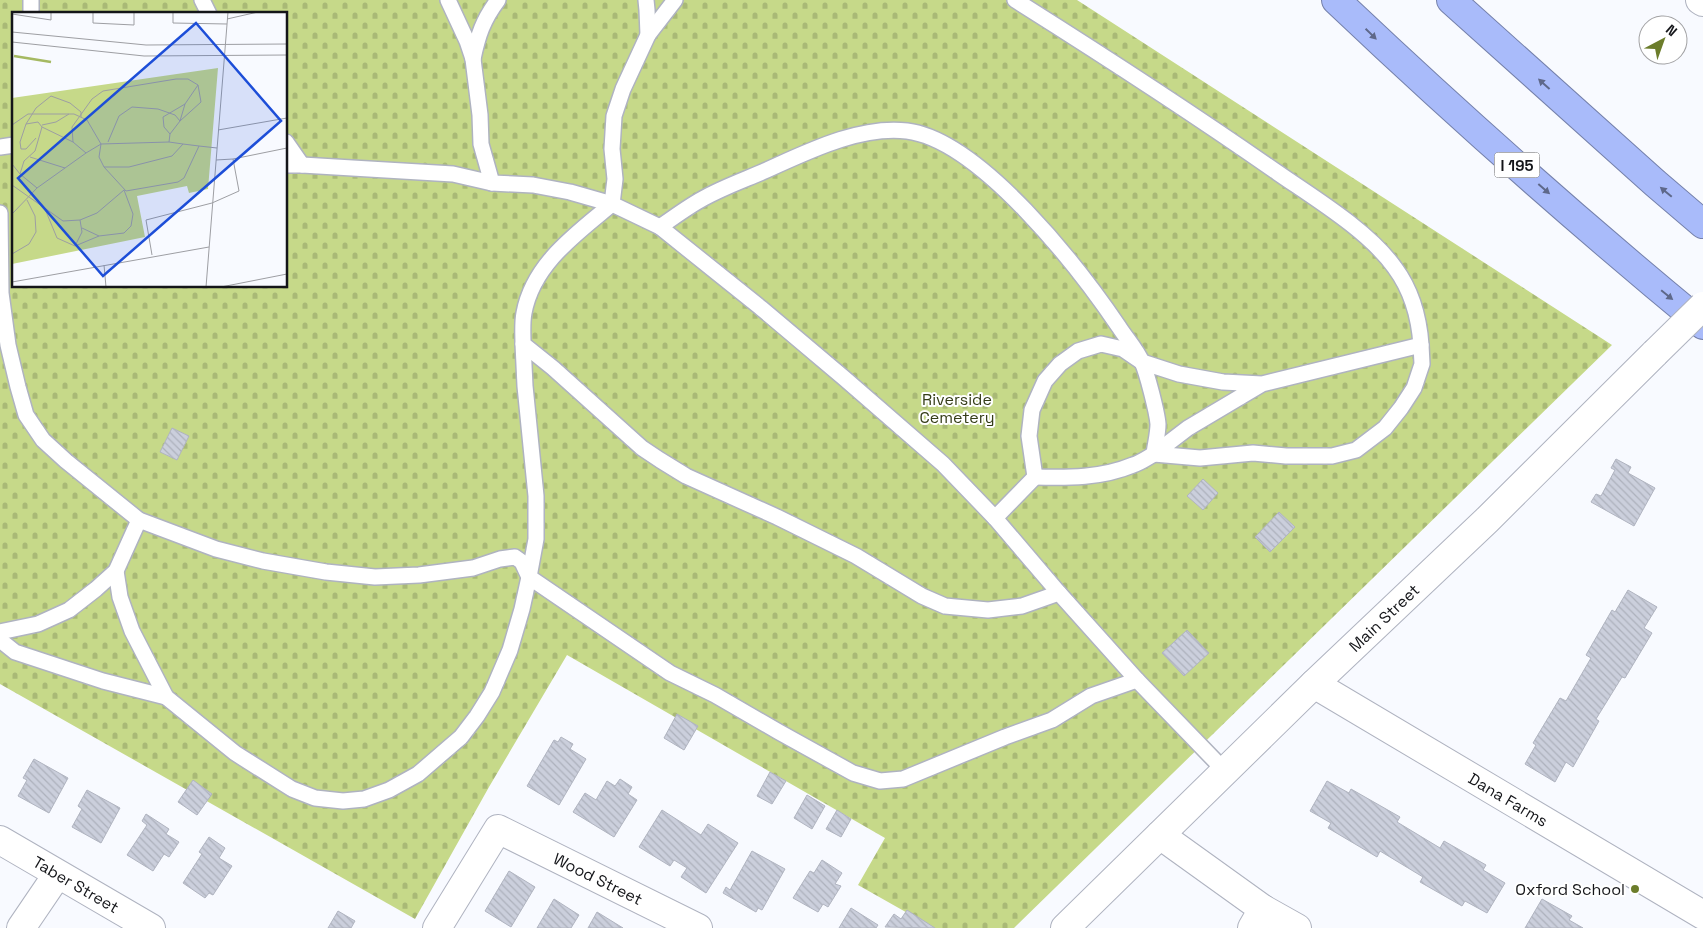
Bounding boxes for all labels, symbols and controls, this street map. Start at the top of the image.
inset map [12,12,288,288]
north arrow [1638,15,1688,65]
text: N [1662,20,1681,40]
one-way arrow [1365,28,1377,40]
one-way arrow [1538,79,1551,90]
road number: I 195 [1494,152,1540,178]
one-way arrow [1538,183,1550,194]
one-way arrow [1660,186,1672,198]
one-way arrow [1660,290,1673,301]
park label: Riverside Cemetery [919,389,995,428]
street label: Main Street [1344,579,1424,656]
street label: Dana Farms [1465,768,1552,831]
street label: Wood Street [550,848,646,909]
street label: Taber Street [29,851,123,918]
place label: Oxford School [1515,879,1625,900]
marker: Oxford School [1629,883,1641,895]

